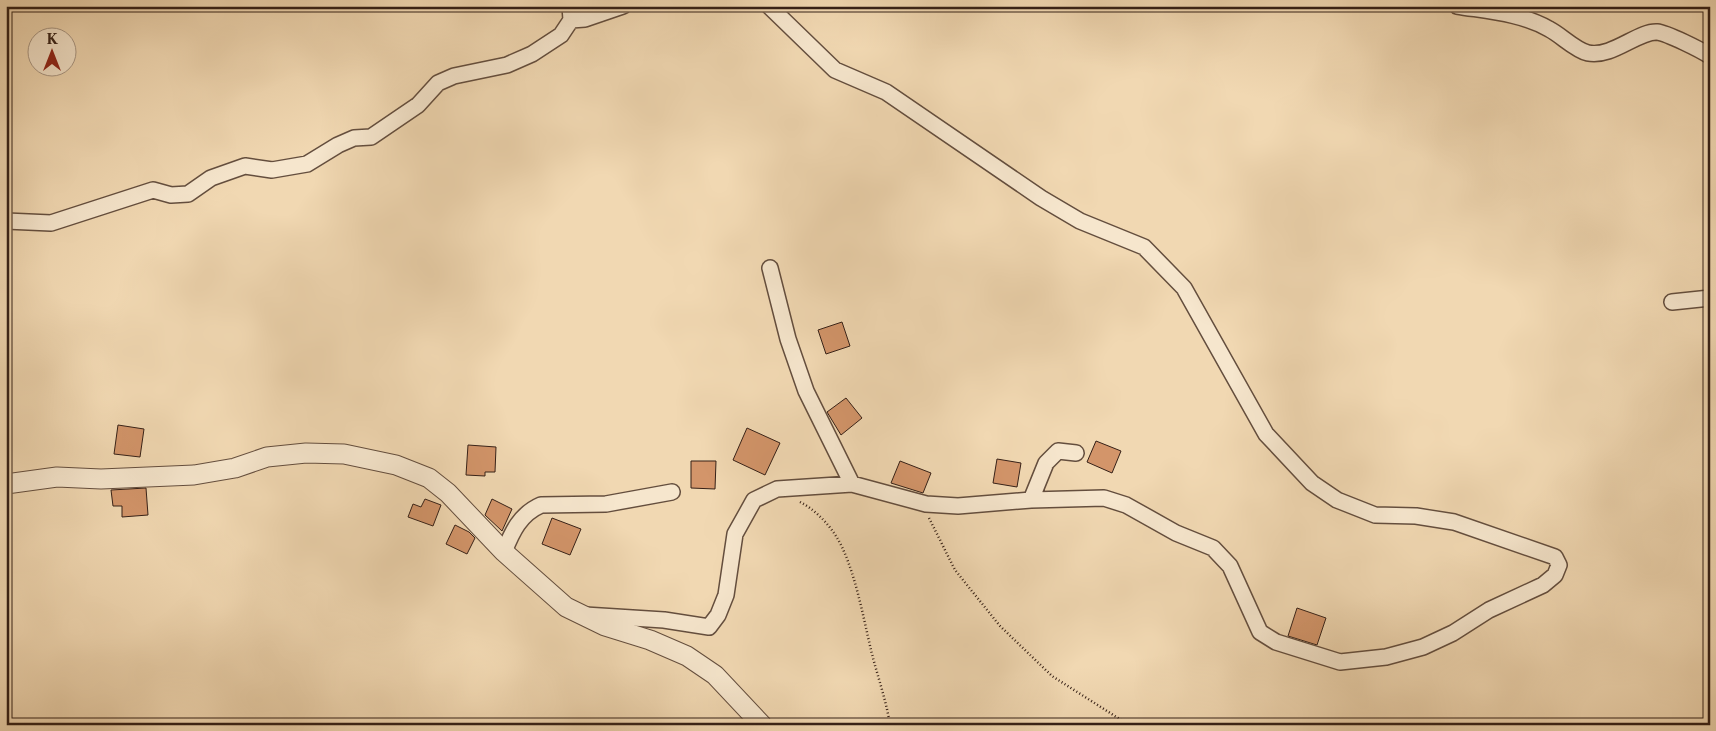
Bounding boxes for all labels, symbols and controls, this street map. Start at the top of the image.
north arrow [28,28,78,78]
text: K [46,30,58,48]

